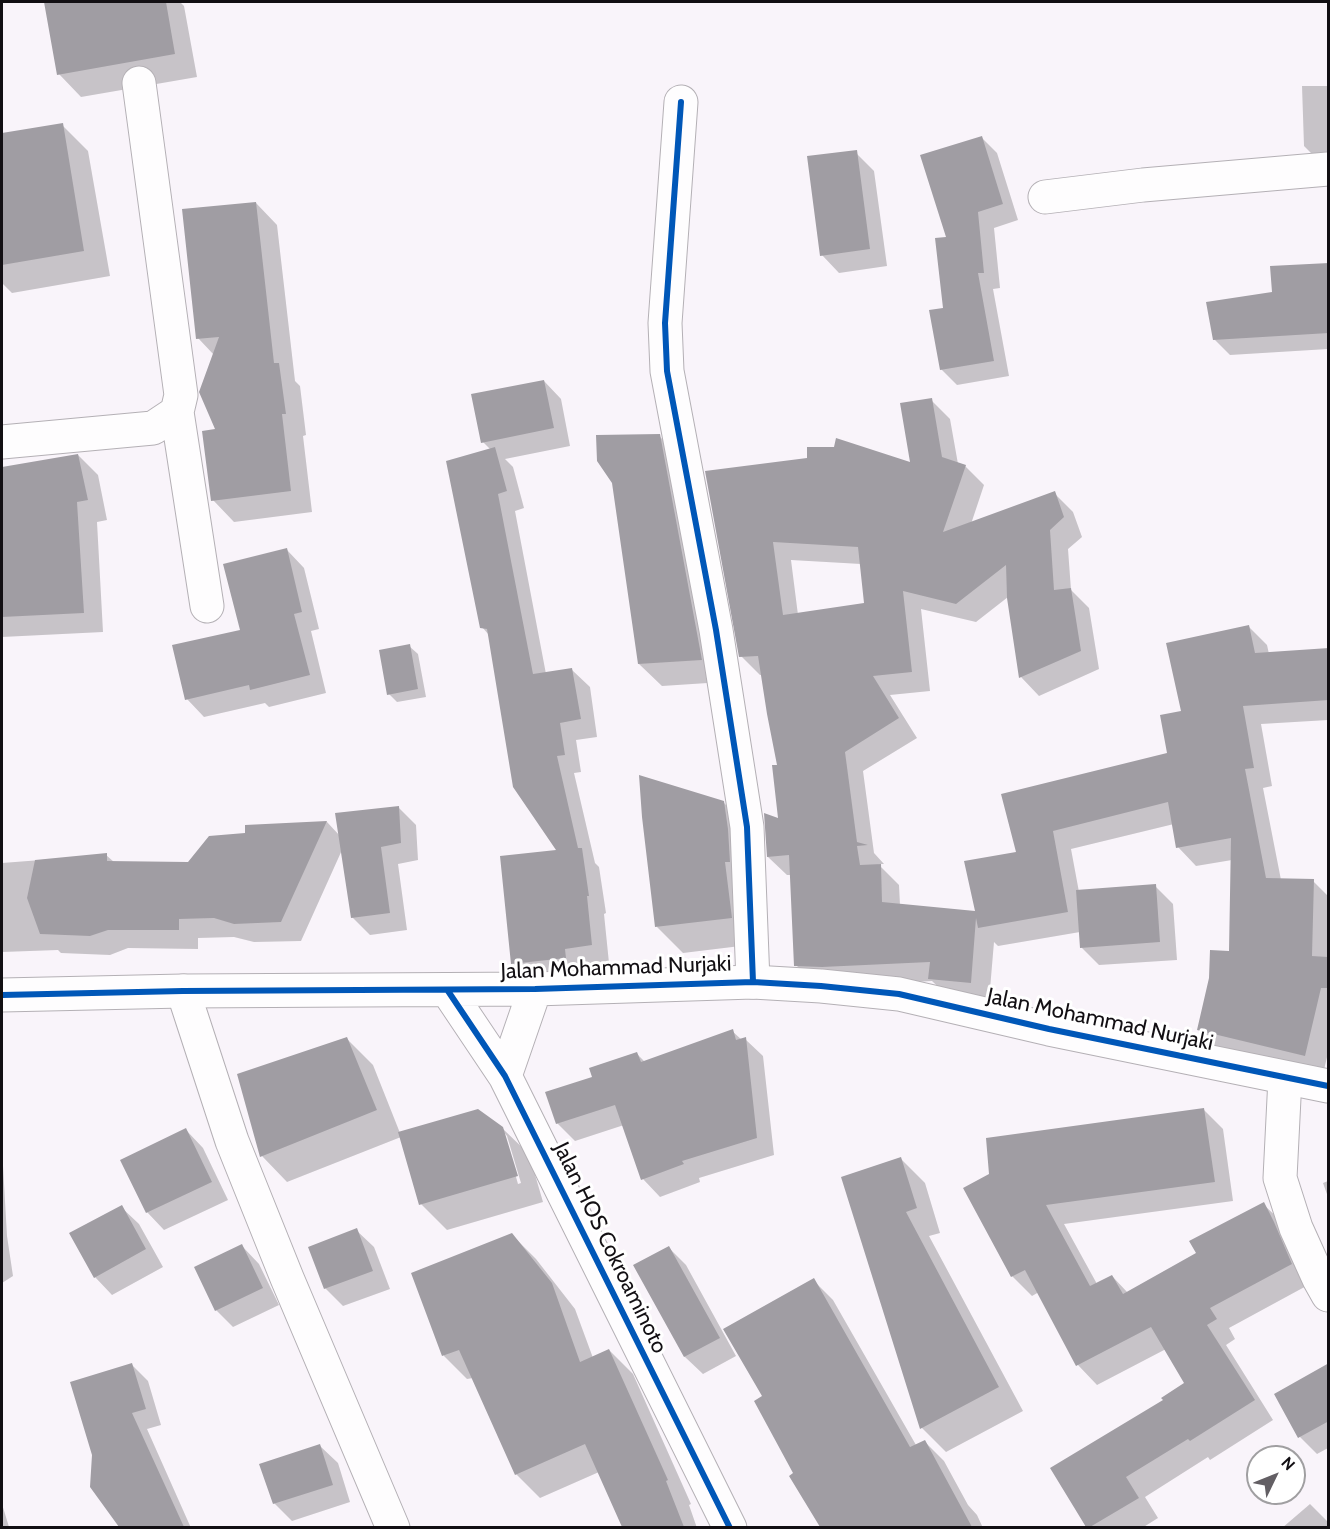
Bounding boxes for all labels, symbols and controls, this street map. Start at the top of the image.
street label: Jalan Mohammad Nurjaki [500,951,732,985]
street label: Jalan Mohammad Nurjaki [984,983,1216,1057]
street label: Jalan HOS Cokroaminoto [547,1138,673,1358]
north arrow [1246,1445,1306,1505]
text: N [1277,1453,1299,1474]

